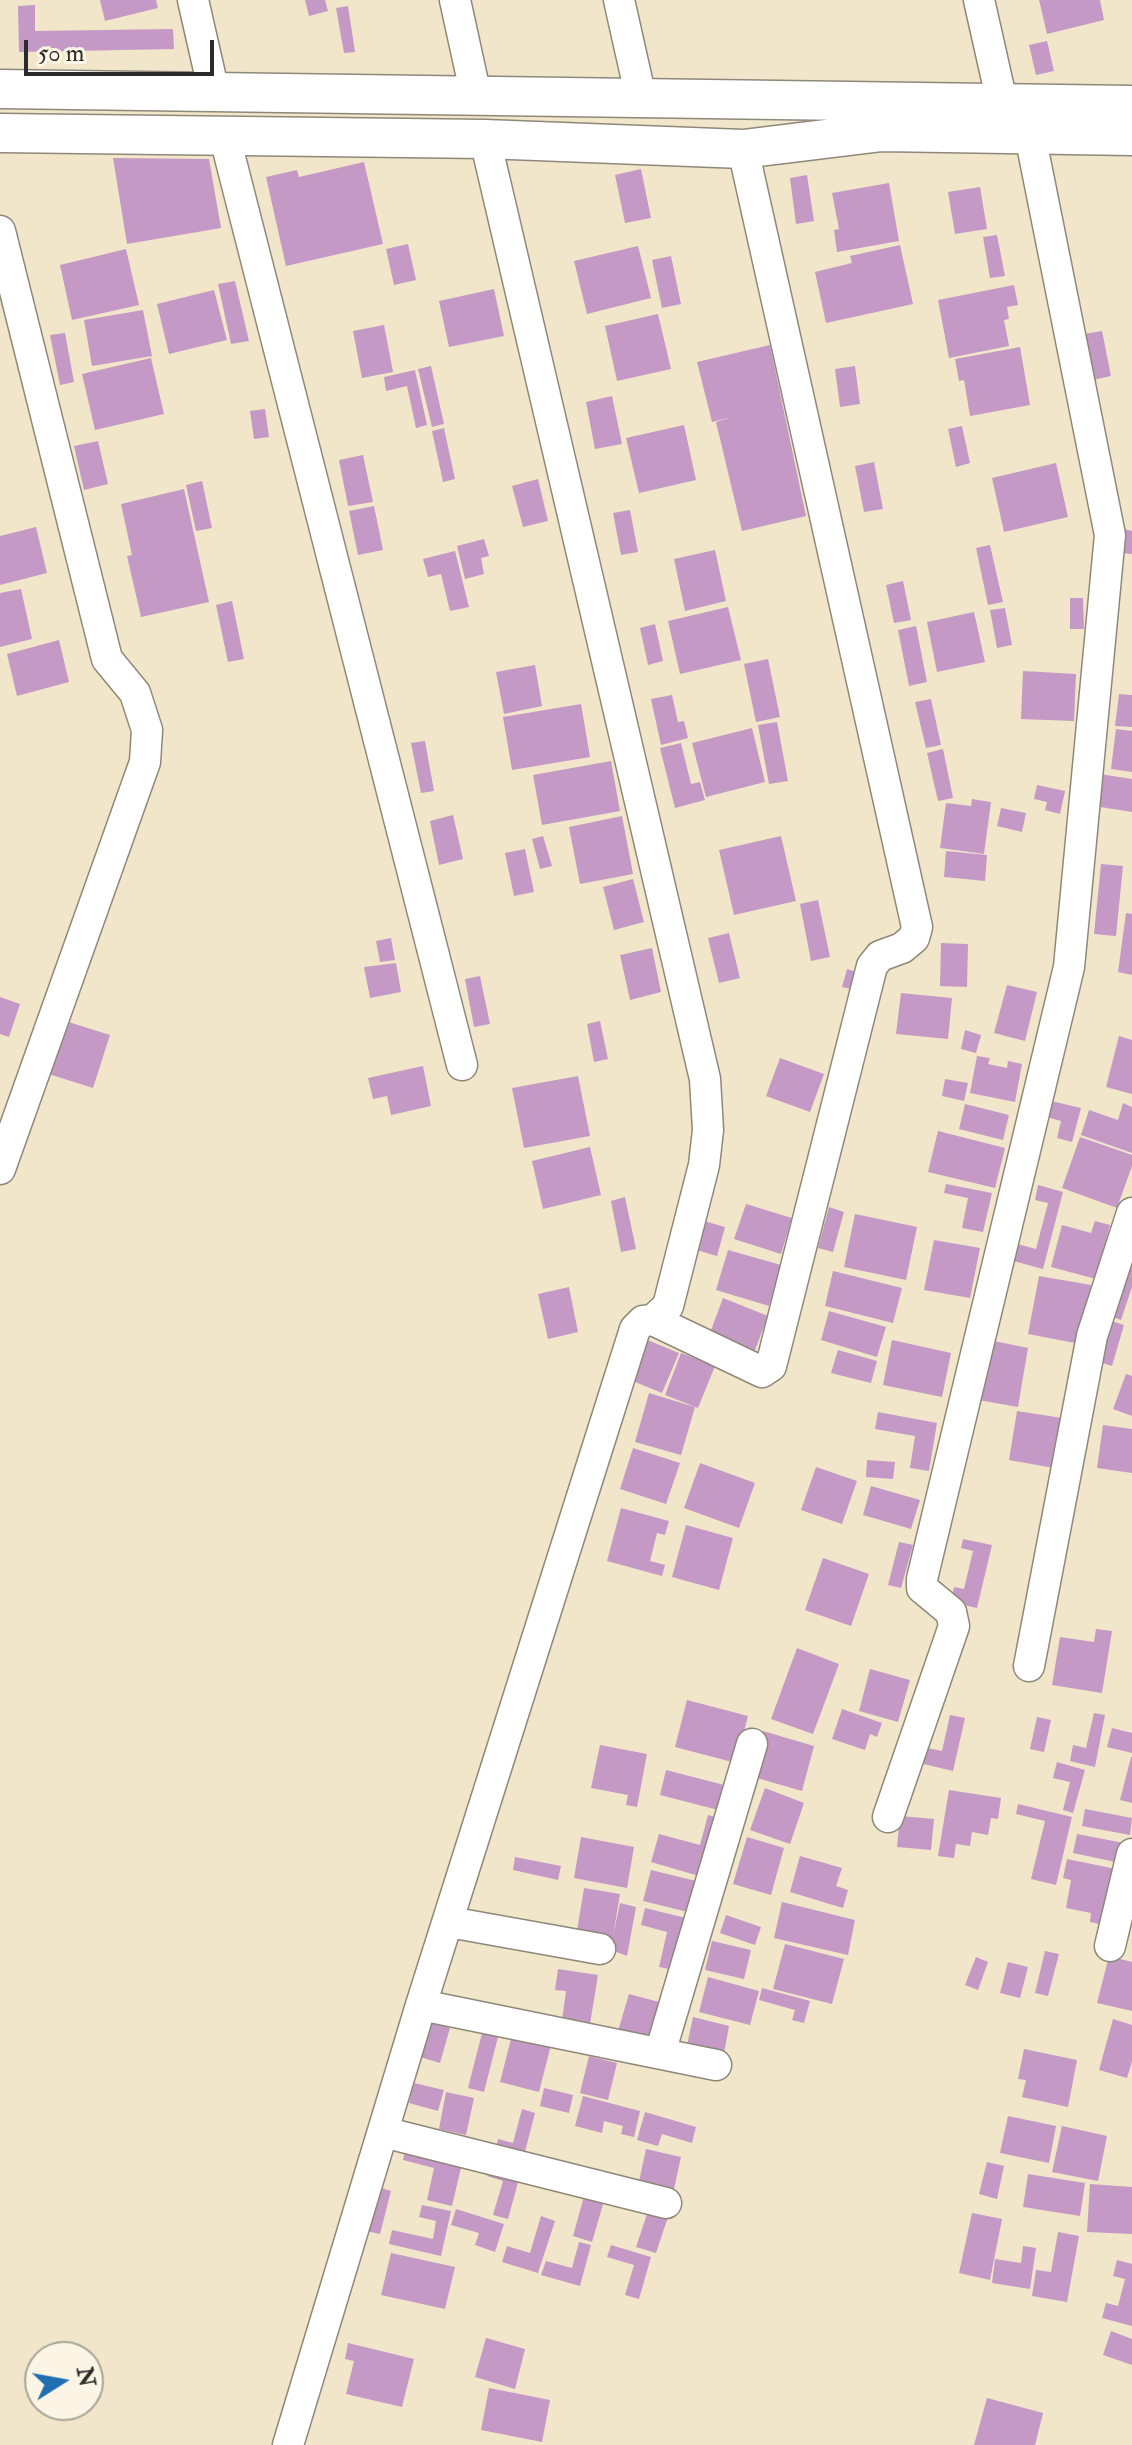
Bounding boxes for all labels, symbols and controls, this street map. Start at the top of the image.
scale bar [28,24,218,74]
text: 50 m [38,38,84,69]
north arrow [24,2341,104,2421]
text: N [70,2364,101,2389]

